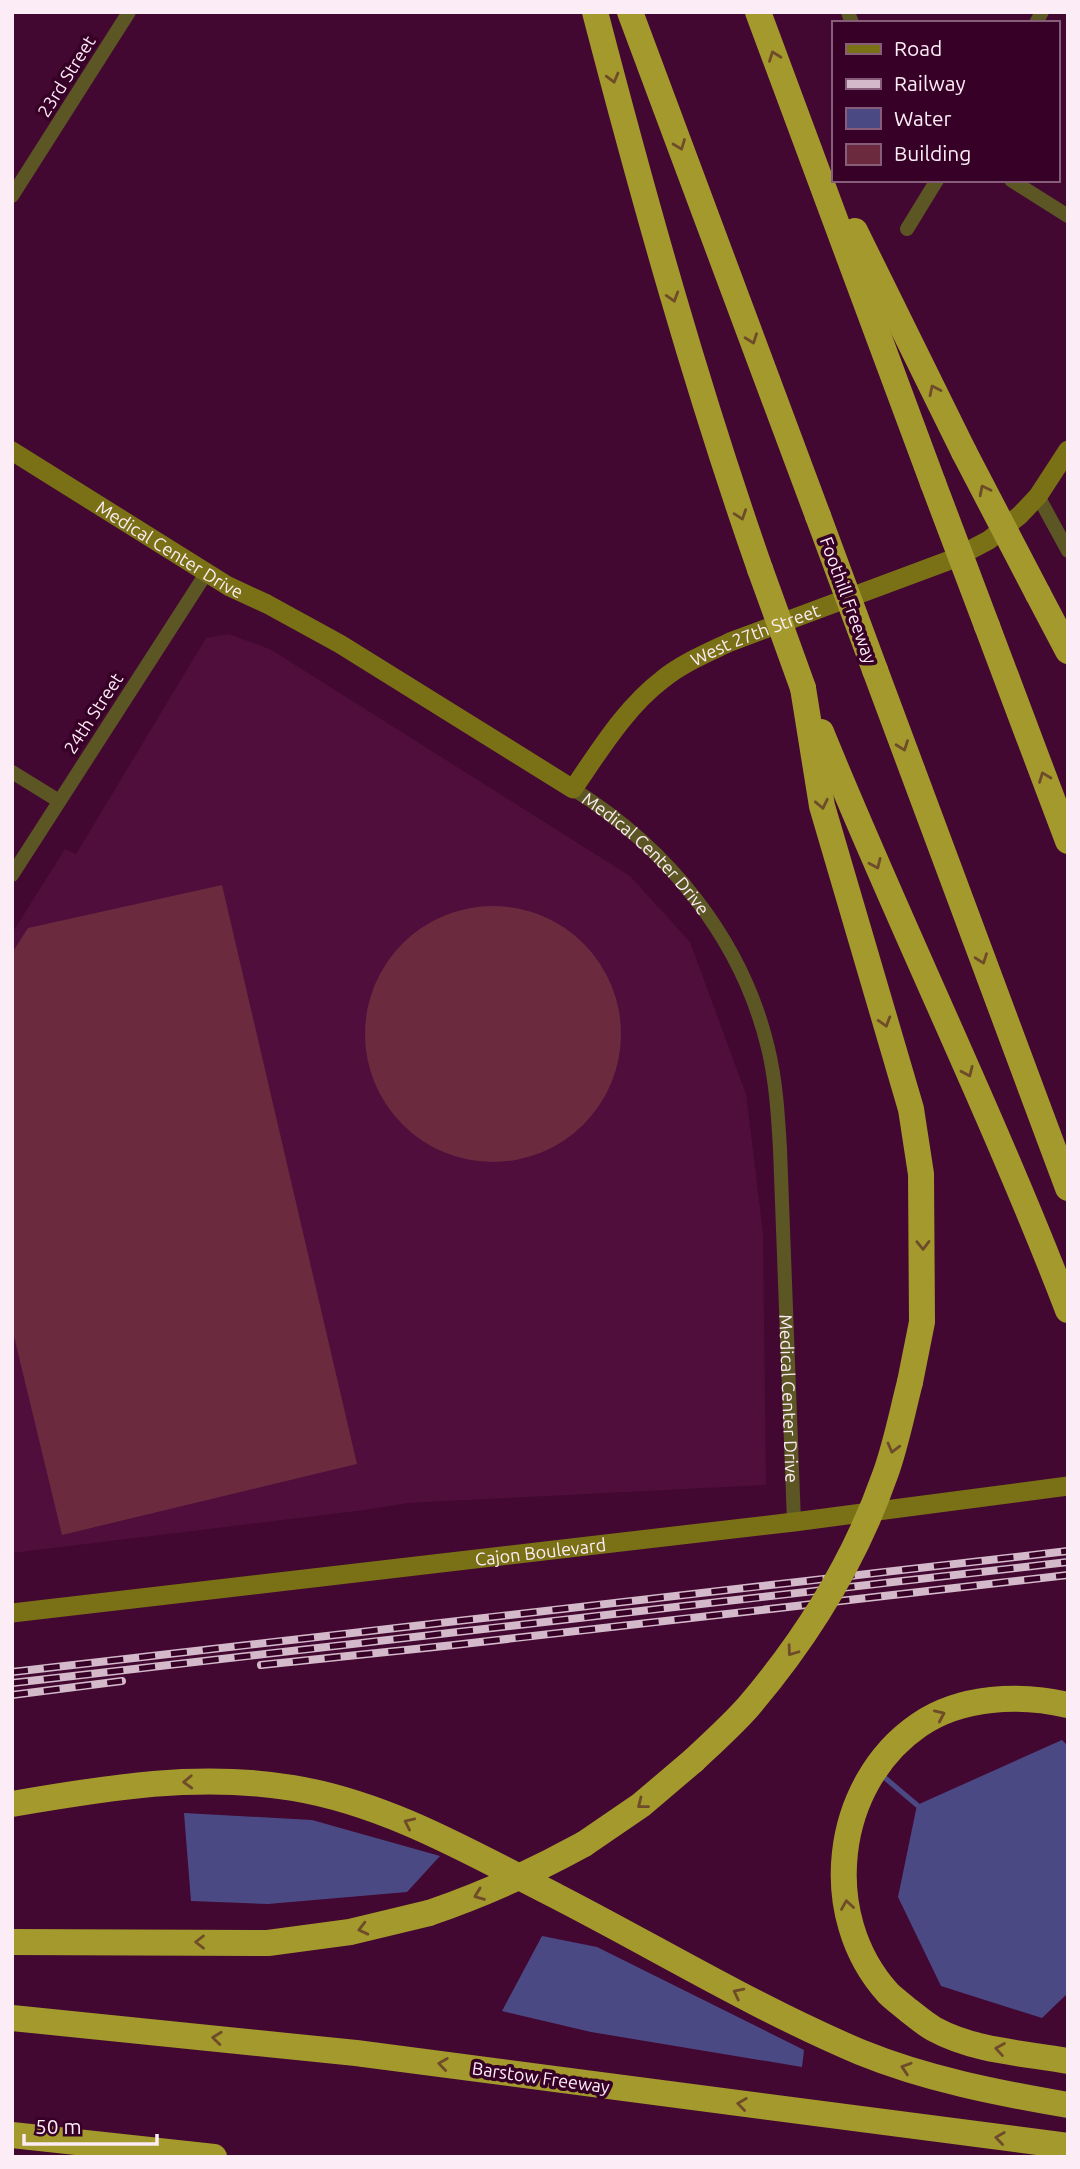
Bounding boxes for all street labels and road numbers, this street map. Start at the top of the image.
street label: 23rd Street [33,32,99,120]
street label: Medical Center Drive [93,496,246,602]
street label: Foothill Freeway [817,534,881,666]
street label: West 27th Street [687,600,822,669]
street label: 24th Street [60,669,126,757]
street label: Medical Center Drive [579,788,714,918]
street label: Medical Center Drive [776,1314,803,1483]
street label: Cajon Boulevard [474,1534,607,1569]
street label: Barstow Freeway [471,2057,611,2097]

